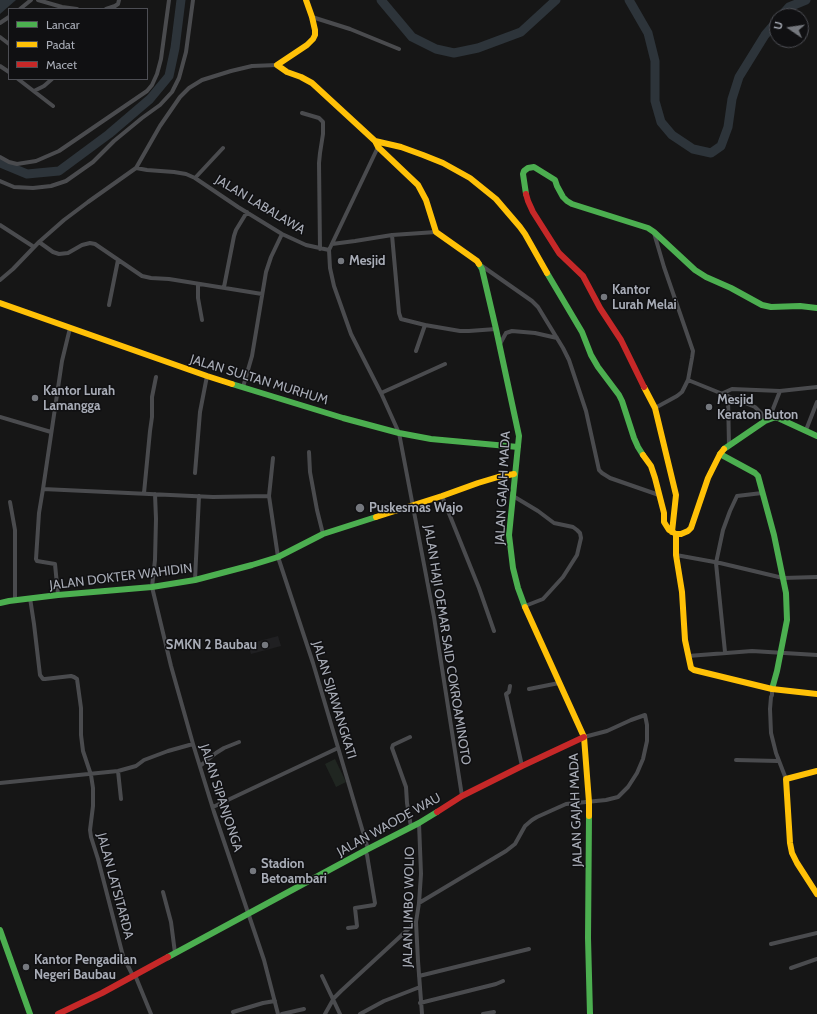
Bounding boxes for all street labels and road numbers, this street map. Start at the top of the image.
street label: JALAN LABALAWA [212,172,308,238]
street label: JALAN SULTAN MURHUM [188,352,330,408]
street label: JALAN GAJAH MADA [492,431,514,545]
street label: JALAN HAJI OEMAR SAID COKROAMINOTO [420,524,474,766]
street label: JALAN DOKTER WAHIDIN [49,560,193,594]
street label: JALAN SIJAWANGKATI [309,639,359,761]
street label: JALAN SIPANJONGA [196,742,246,854]
street label: JALAN GAJAH MADA [566,753,586,867]
street label: JALAN WAODE WAU [334,790,444,860]
street label: JALAN LATSITARDA [93,831,137,941]
street label: JALAN LIMBO WOLIO [400,846,418,968]

